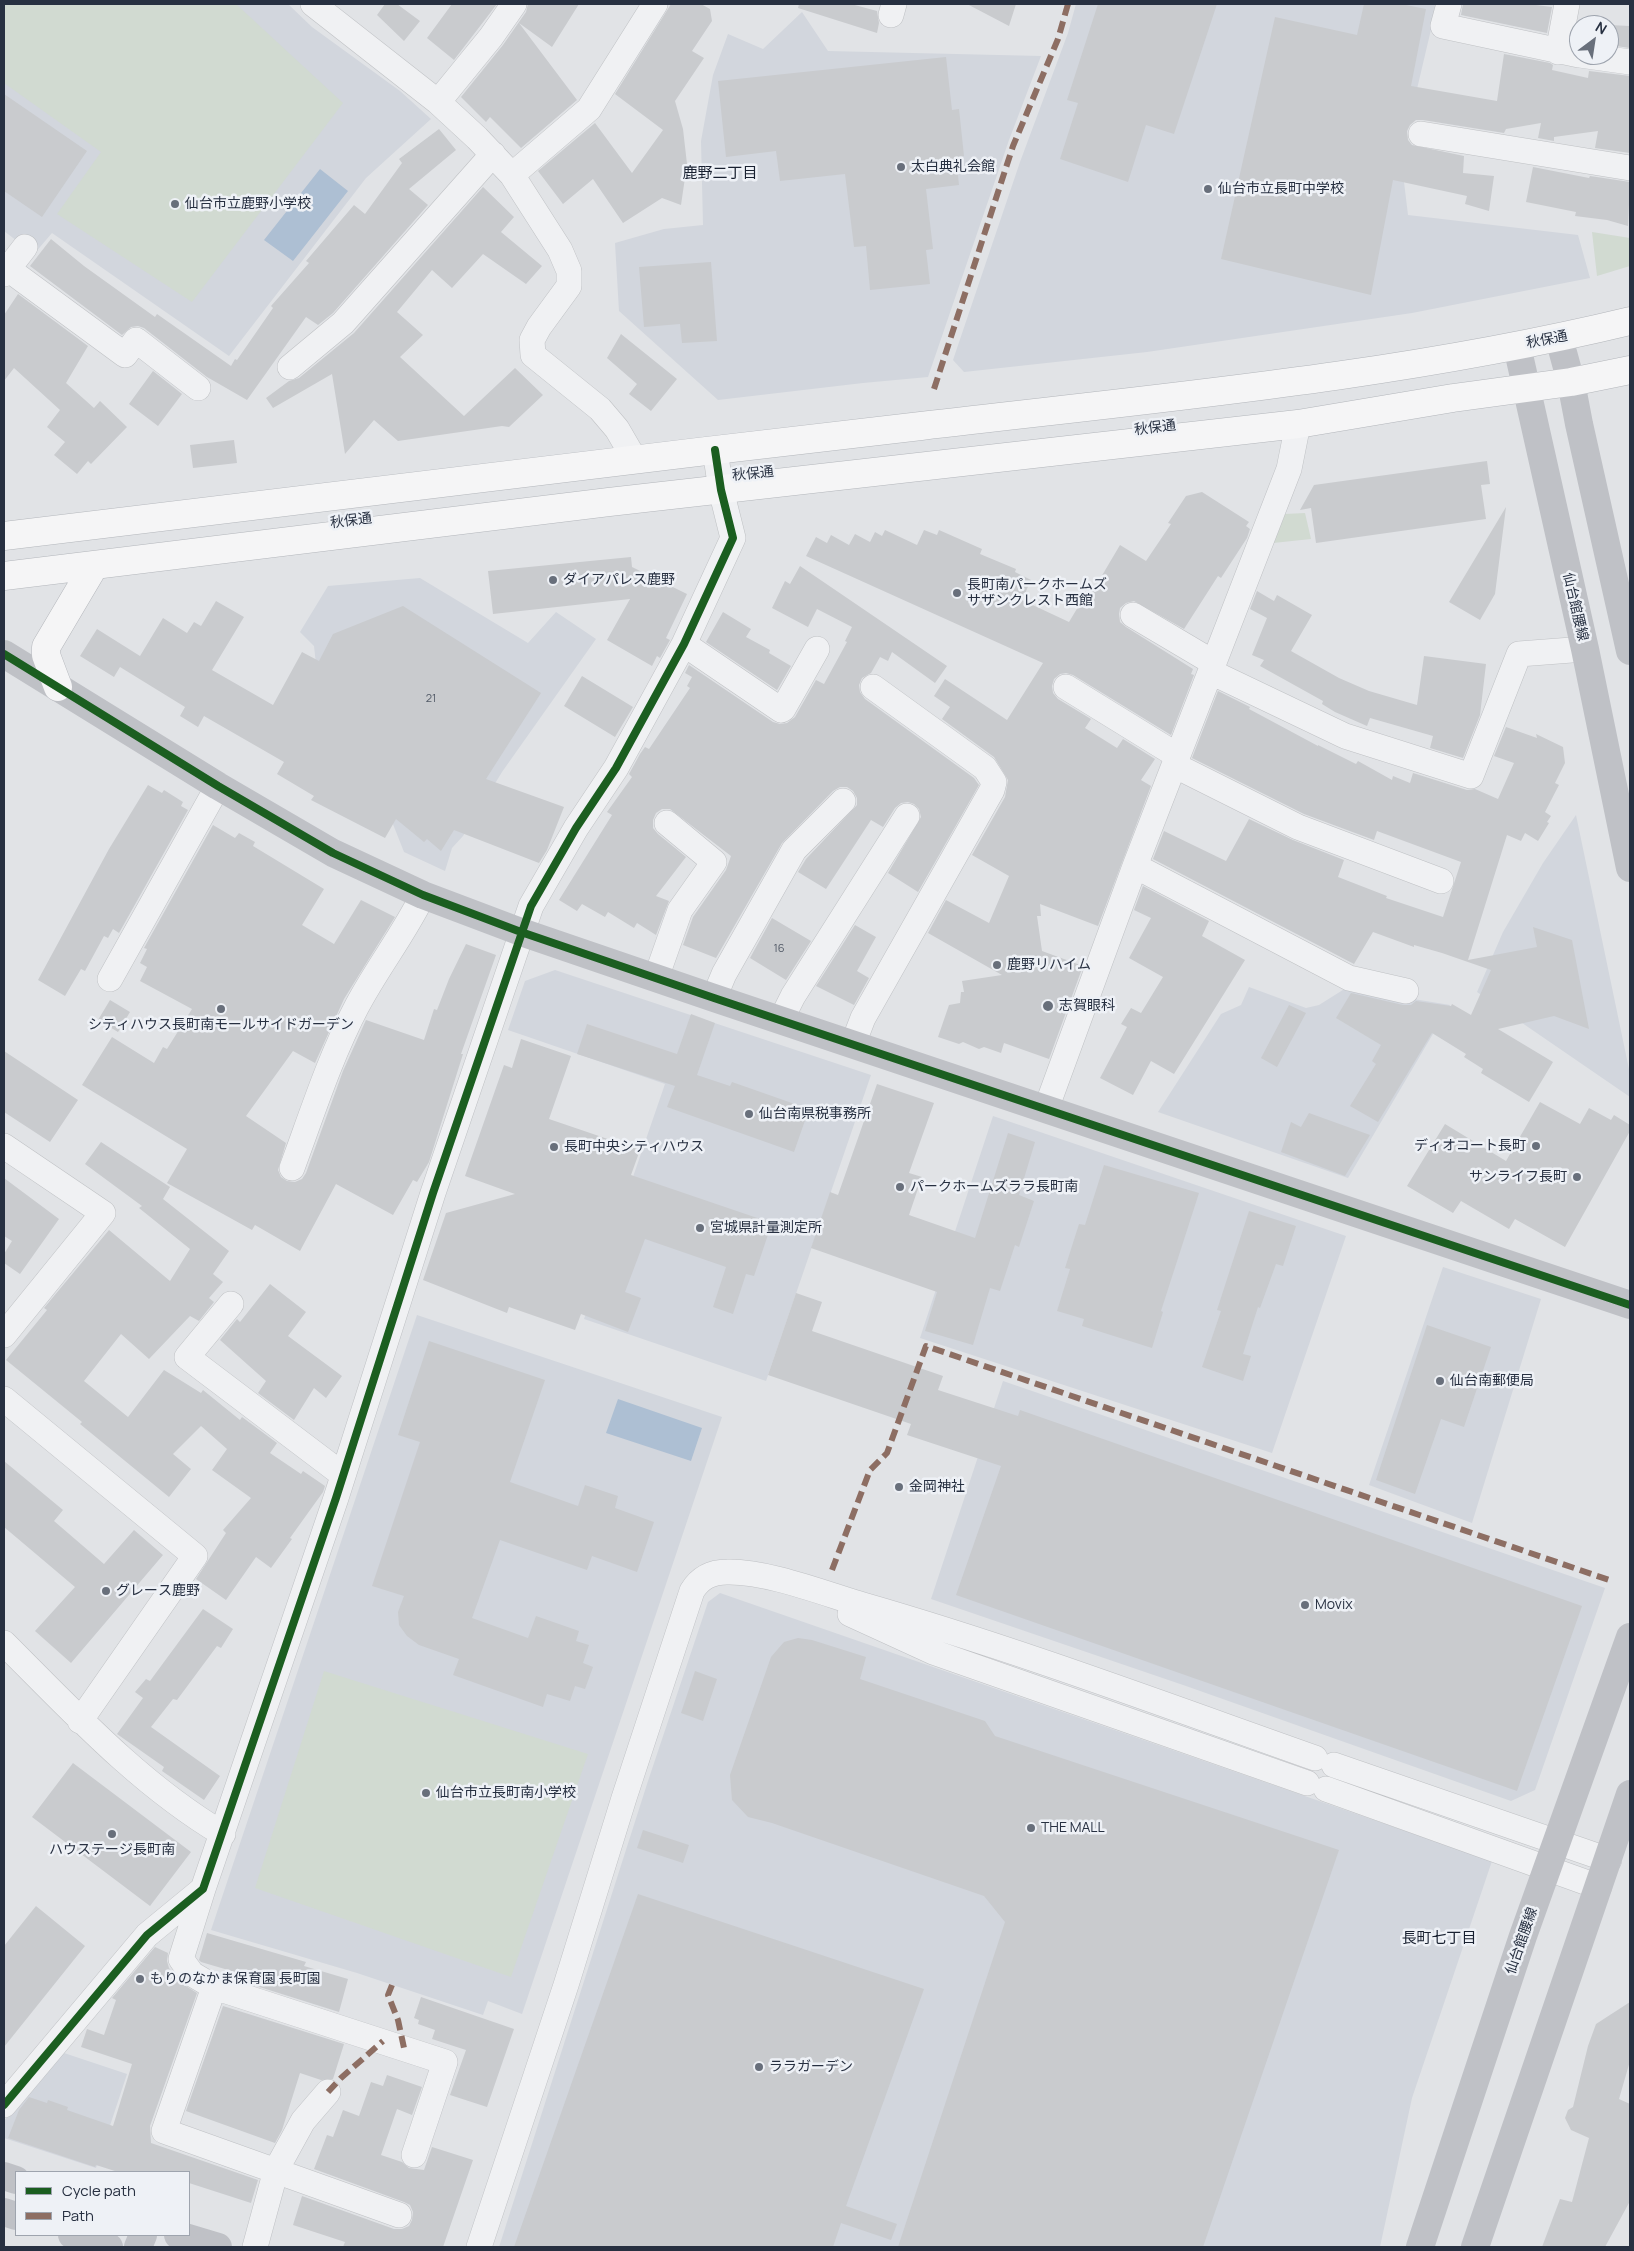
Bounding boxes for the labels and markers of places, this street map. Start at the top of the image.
place label: 太白典礼会館 [911,159,995,175]
marker: 太白典礼会館 [895,161,907,173]
place label: 仙台市立長町中学校 [1218,181,1344,197]
marker: 仙台市立長町中学校 [1202,183,1214,195]
place label: 仙台市立鹿野小学校 [185,196,311,212]
marker: 仙台市立鹿野小学校 [169,198,181,210]
place label: ダイアパレス鹿野 [563,572,675,588]
marker: ダイアパレス鹿野 [547,574,559,586]
place label: 長町南パークホームズ サザンクレスト西館 [967,577,1107,610]
marker: 長町南パークホームズ サザンクレスト西館 [951,587,963,599]
place label: 鹿野リハイム [1007,957,1091,973]
marker: 鹿野リハイム [991,959,1003,971]
place label: 志賀眼科 [1059,998,1115,1014]
marker: 志賀眼科 [1041,999,1055,1013]
marker: シティハウス長町南モールサイドガーデン [215,1003,227,1015]
place label: シティハウス長町南モールサイドガーデン [88,1017,354,1033]
place label: 仙台南県税事務所 [759,1106,871,1122]
marker: 仙台南県税事務所 [743,1108,755,1120]
place label: ディオコート長町 [1414,1138,1526,1154]
place label: 長町中央シティハウス [564,1139,704,1155]
marker: ディオコート長町 [1530,1140,1542,1152]
marker: 長町中央シティハウス [548,1141,560,1153]
place label: サンライフ長町 [1469,1169,1567,1185]
marker: サンライフ長町 [1571,1171,1583,1183]
place label: パークホームズララ長町南 [910,1179,1078,1195]
marker: パークホームズララ長町南 [894,1181,906,1193]
place label: 宮城県計量測定所 [710,1220,822,1236]
marker: 宮城県計量測定所 [694,1222,706,1234]
place label: 仙台南郵便局 [1450,1373,1534,1389]
marker: 仙台南郵便局 [1434,1375,1446,1387]
place label: 金岡神社 [909,1479,965,1495]
marker: 金岡神社 [893,1481,905,1493]
place label: グレース鹿野 [116,1583,200,1599]
marker: グレース鹿野 [100,1585,112,1597]
place label: Movix [1315,1597,1353,1613]
marker: Movix [1299,1599,1311,1611]
place label: 仙台市立長町南小学校 [436,1785,576,1801]
marker: 仙台市立長町南小学校 [420,1787,432,1799]
place label: THE MALL [1041,1820,1105,1836]
marker: THE MALL [1025,1822,1037,1834]
marker: ハウステージ長町南 [106,1828,118,1840]
place label: ハウステージ長町南 [49,1842,175,1858]
place label: もりのなかま保育園 長町園 [150,1971,321,1987]
marker: もりのなかま保育園 長町園 [134,1973,146,1985]
place label: ララガーデン [769,2059,853,2075]
marker: ララガーデン [753,2061,765,2073]

